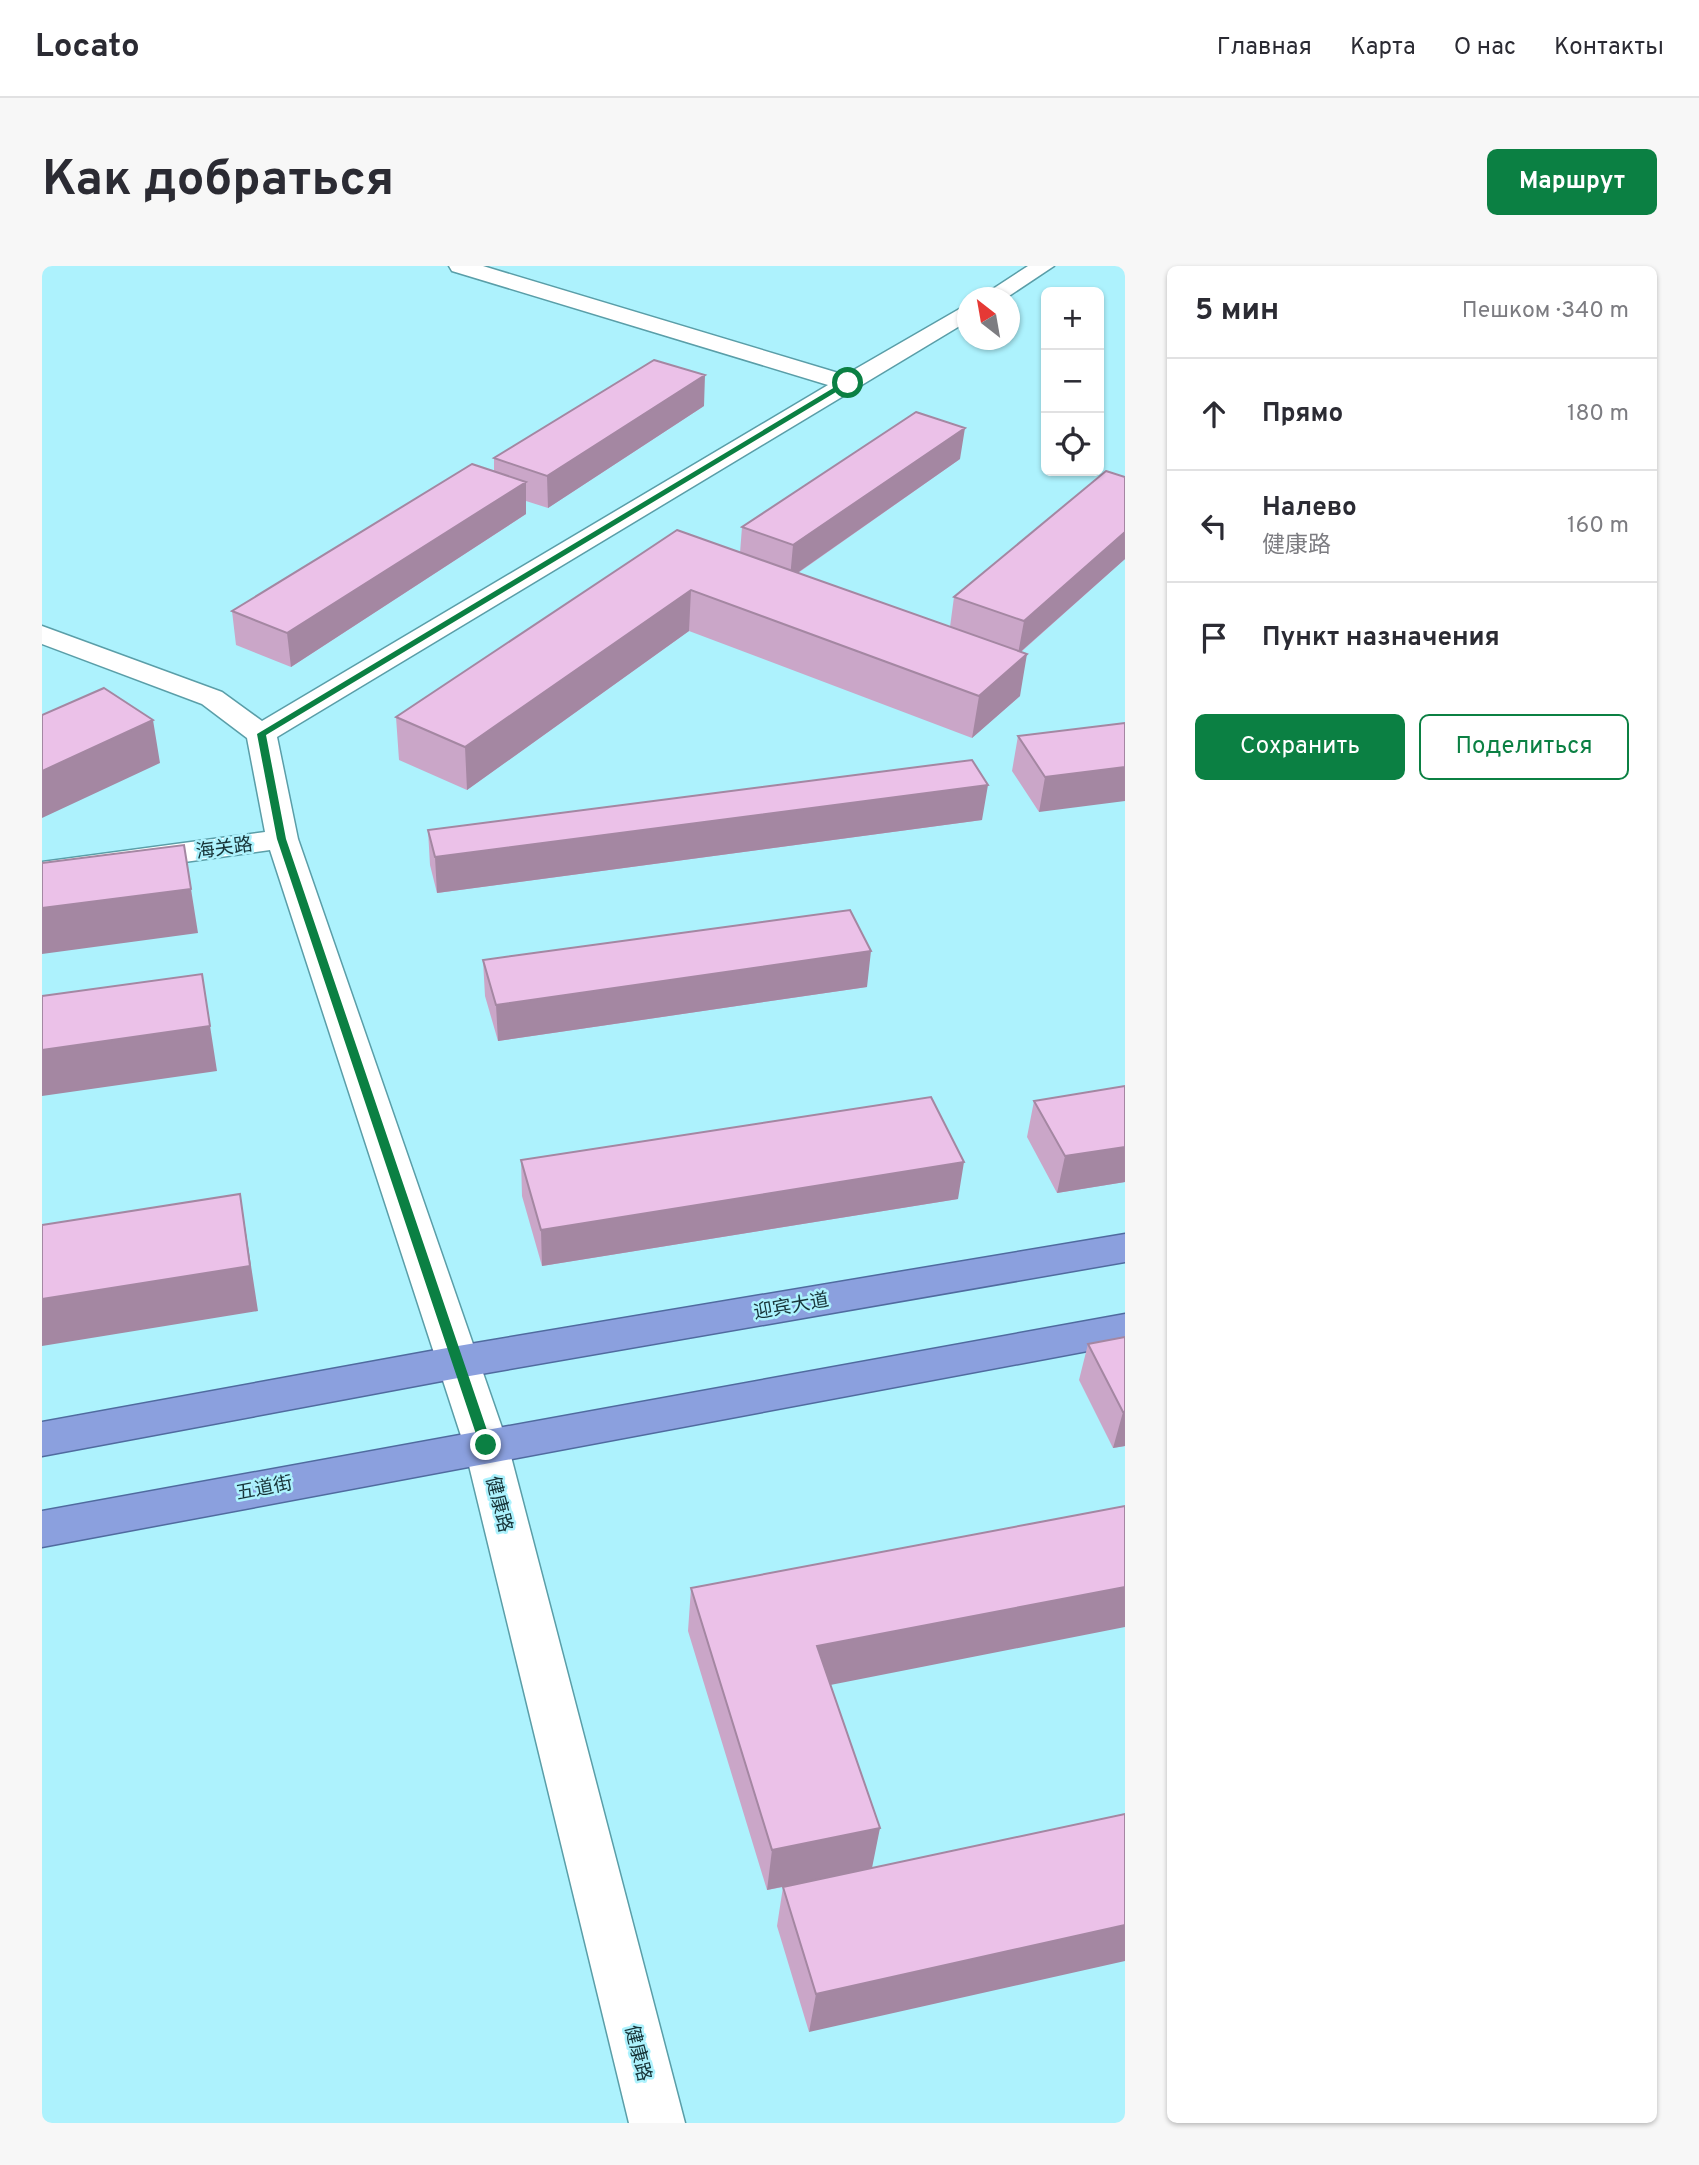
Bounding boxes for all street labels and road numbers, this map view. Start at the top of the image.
street label: 海关路 [194,833,254,865]
street label: 迎宾大道 [752,1289,831,1325]
street label: 五道街 [234,1472,295,1506]
street label: 健康路 [480,1474,517,1535]
street label: 健康路 [619,2023,656,2084]

